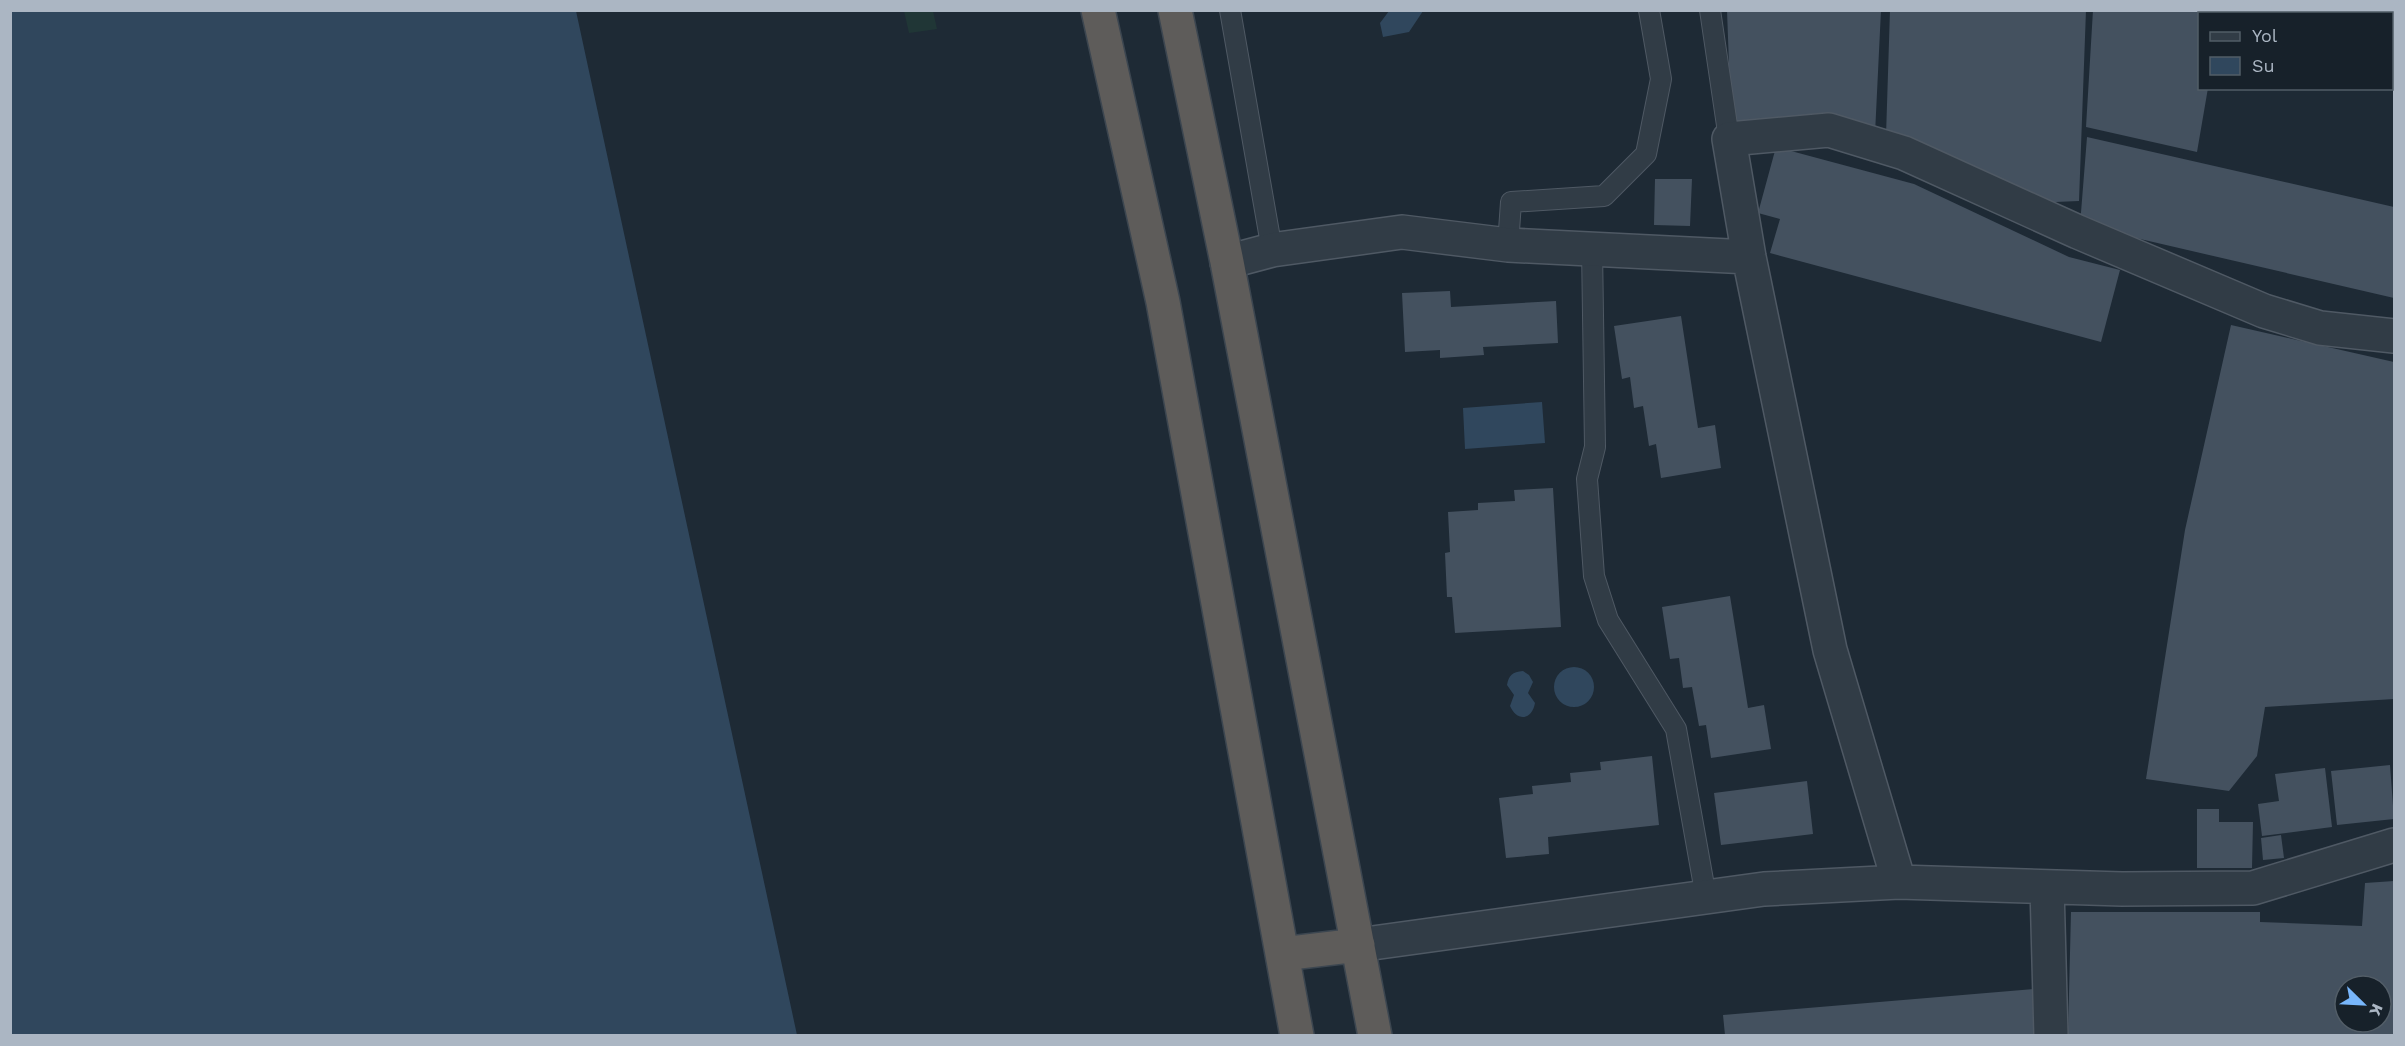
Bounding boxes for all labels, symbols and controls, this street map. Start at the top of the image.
legend [2198,12,2393,90]
text: Yol [2252,25,2278,46]
text: Su [2252,55,2275,76]
north arrow [2333,974,2393,1034]
text: K [2365,1001,2387,1019]

